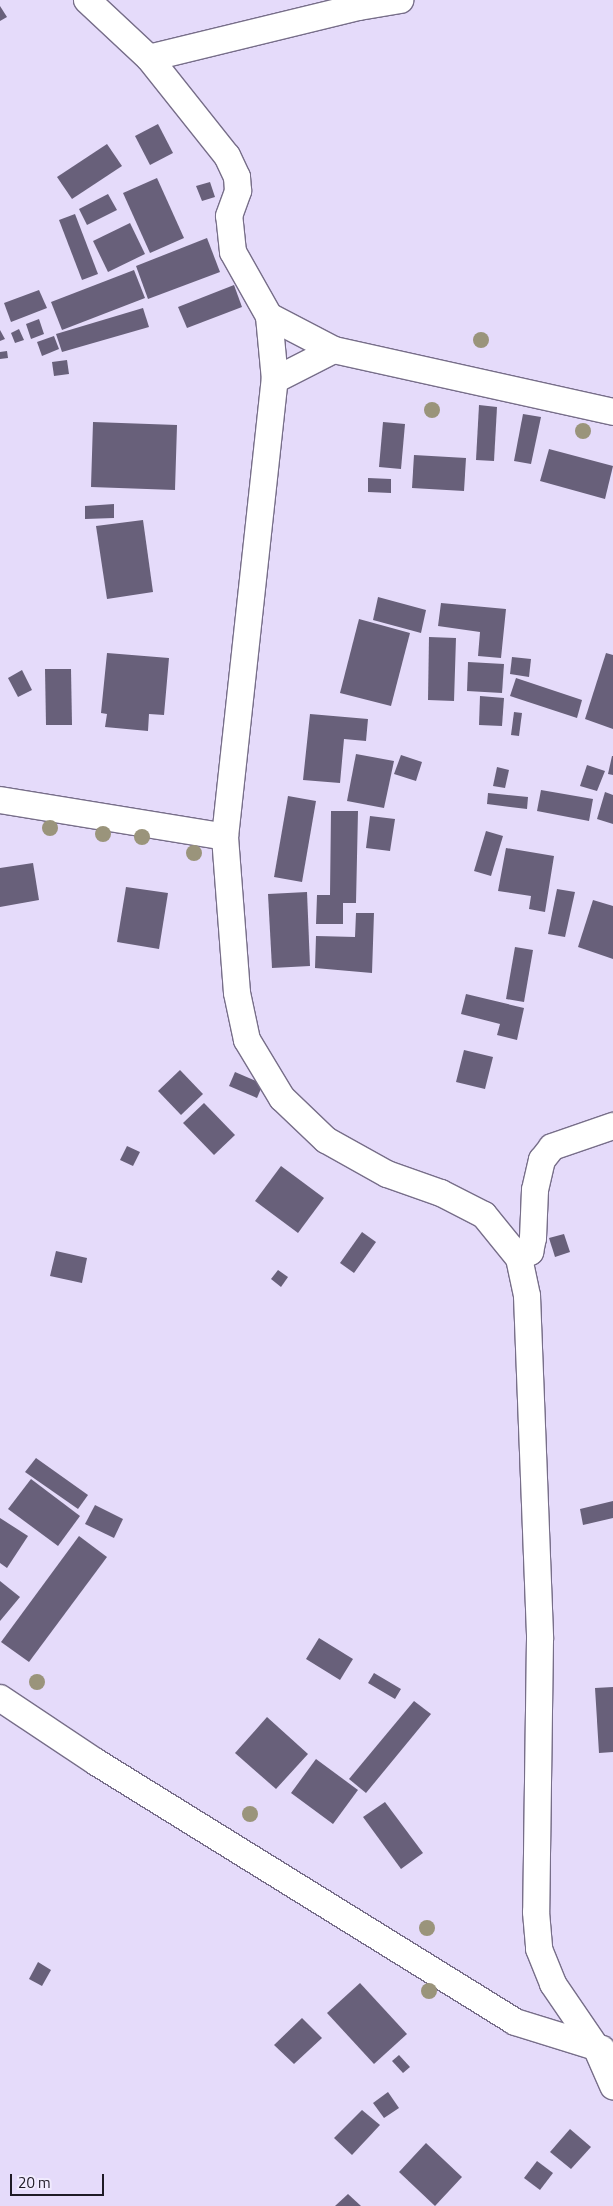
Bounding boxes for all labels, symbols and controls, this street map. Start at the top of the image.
scale bar [12,2164,106,2196]
text: 20 m [18,2171,51,2194]

